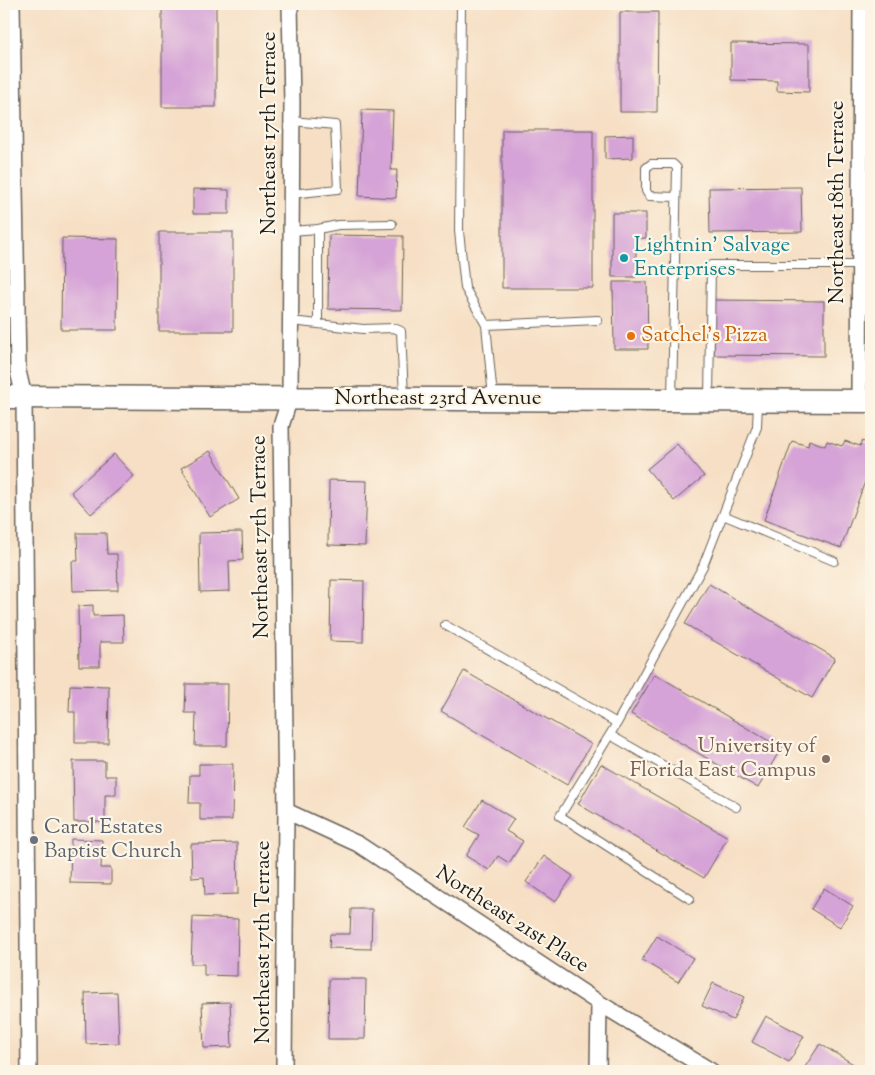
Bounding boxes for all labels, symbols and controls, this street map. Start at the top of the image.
street label: Northeast 17th Terrace [255,31,285,235]
street label: Northeast 18th Terrace [823,100,853,304]
place label: Lightnin' Salvage Enterprises [634,231,790,285]
marker: Lightnin' Salvage Enterprises [618,252,630,264]
place label: Satchel's Pizza [641,321,768,351]
marker: Satchel's Pizza [625,330,637,342]
street label: Northeast 23rd Avenue [335,384,542,414]
street label: Northeast 17th Terrace [244,435,278,639]
place label: University of Florida East Campus [630,732,818,786]
marker: University of Florida East Campus [820,753,832,765]
place label: Carol Estates Baptist Church [44,813,182,867]
marker: Carol Estates Baptist Church [28,834,40,846]
street label: Northeast 17th Terrace [249,840,279,1044]
street label: Northeast 21st Place [429,859,595,981]

